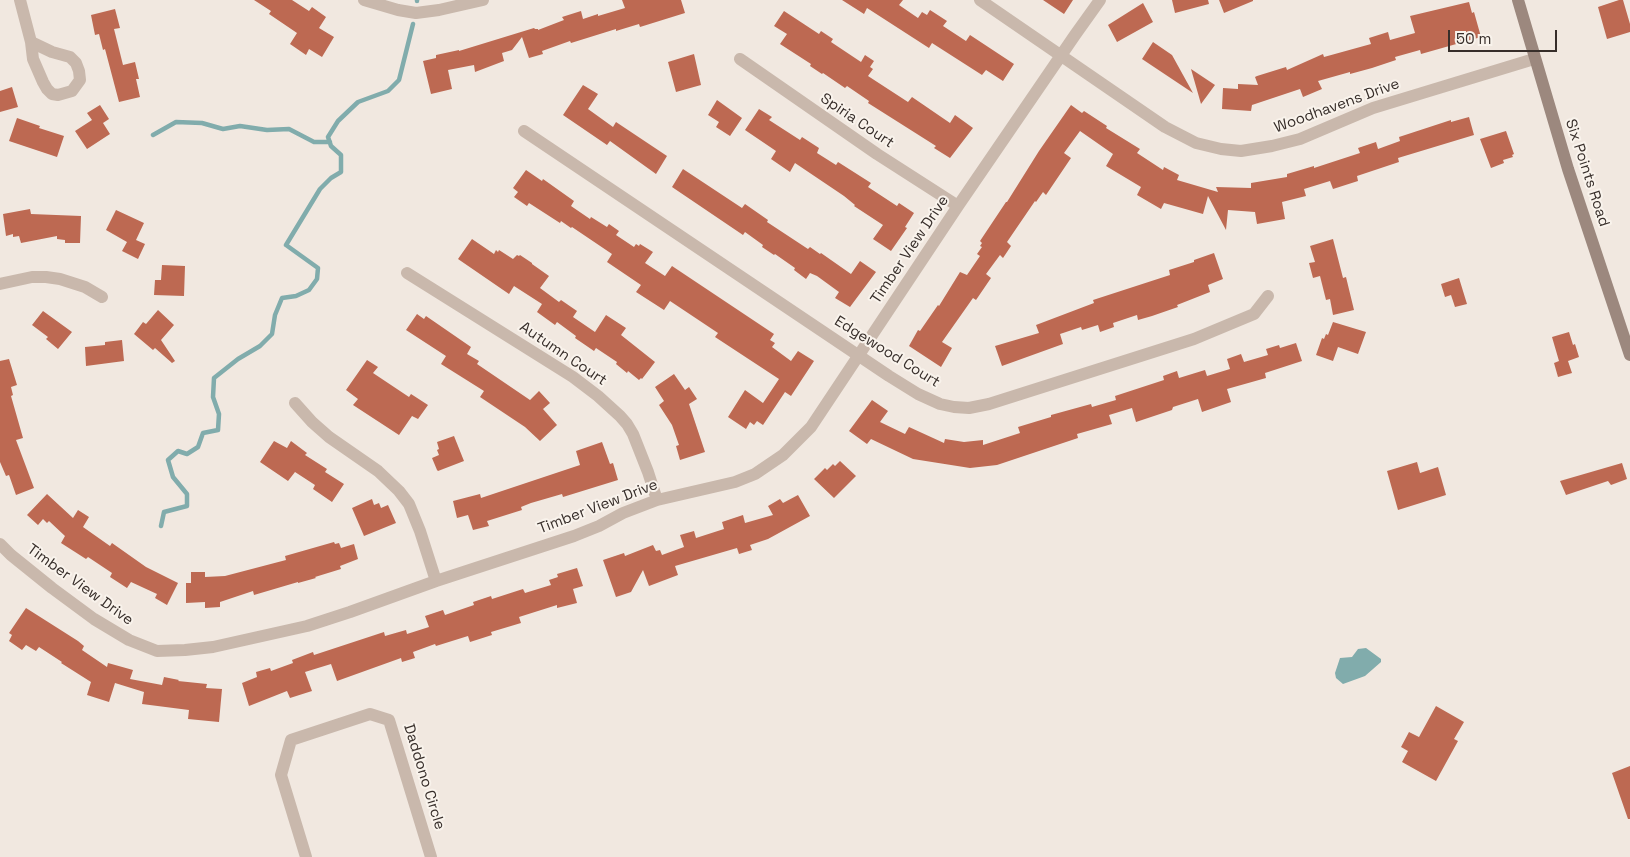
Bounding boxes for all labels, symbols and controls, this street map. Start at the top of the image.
scale bar [1450,20,1559,52]
text: 50 m [1456,29,1491,48]
street label: Woodhavens Drive [1272,75,1402,137]
street label: Spiria Court [817,90,897,152]
street label: Six Points Road [1561,117,1613,229]
street label: Timber View Drive [867,192,953,308]
street label: Edgewood Court [831,312,943,392]
street label: Autumn Court [516,318,610,390]
street label: Timber View Drive [536,476,660,538]
street label: Timber View Drive [23,540,137,630]
street label: Daddono Circle [399,722,449,832]

